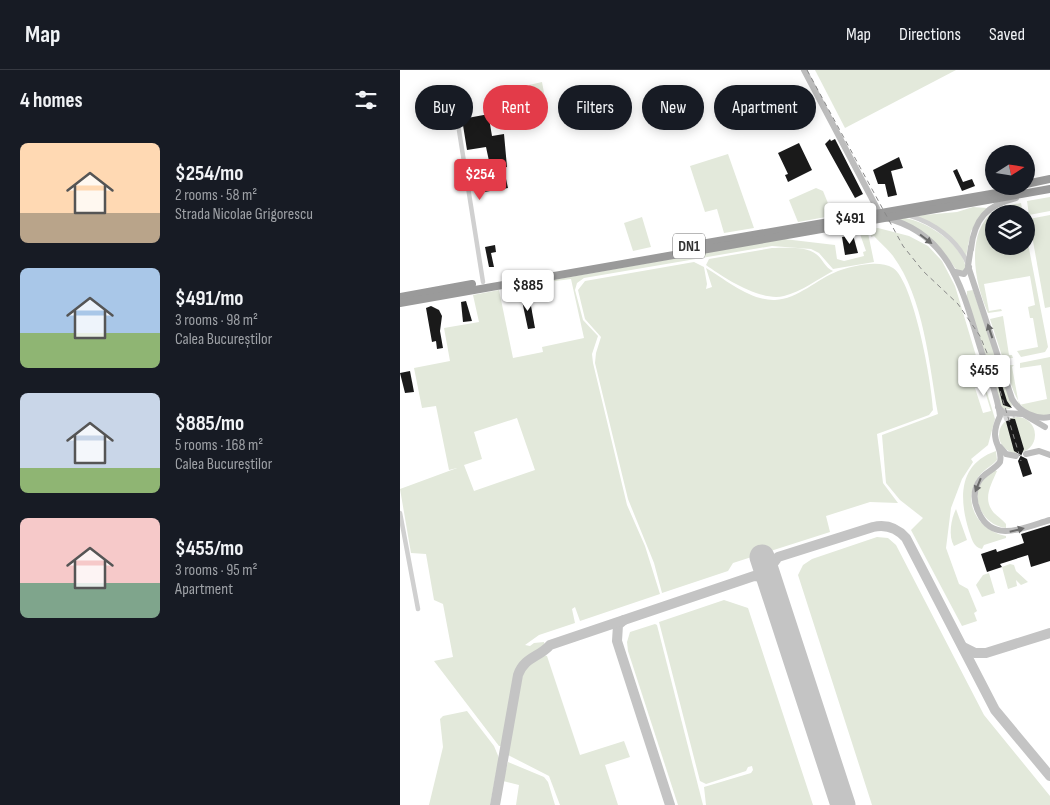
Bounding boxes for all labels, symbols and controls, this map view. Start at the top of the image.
text: Map [25,20,60,49]
text: Map [846,24,871,45]
text: Directions [899,24,961,45]
text: Saved [989,24,1025,45]
chip: Buy [415,85,473,130]
chip: Rent [483,85,548,130]
chip: Filters [558,85,632,130]
chip: New [642,85,704,130]
chip: Apartment [714,85,816,130]
icon: filters [352,86,380,114]
text: 4 homes [20,88,83,113]
north arrow [985,145,1035,195]
map controls [985,145,1035,255]
pin: $254 [450,158,510,201]
text: $254/mo [175,161,243,186]
icon: home [60,163,120,223]
text: $254 [465,165,495,184]
text: 2 rooms · 58 m² [175,186,257,205]
pin: $491 [820,202,880,245]
text: Strada Nicolae Grigorescu [175,205,313,224]
button: layers [985,205,1035,255]
text: $491 [835,209,865,228]
one-way arrow [919,233,932,244]
road number: DN1 [673,234,705,258]
pin: $885 [498,270,558,312]
text: $885 [513,276,543,295]
text: $491/mo [175,286,243,311]
icon: home [60,288,120,348]
text: 3 rooms · 98 m² [175,311,258,330]
one-way arrow [986,323,994,338]
text: Calea Bucureștilor [175,330,272,349]
pin: $455 [954,354,1014,397]
text: $455 [969,361,999,380]
text: $885/mo [175,411,244,436]
icon: home [60,413,120,473]
text: 5 rooms · 168 m² [175,436,263,455]
text: Calea Bucureștilor [175,455,272,474]
one-way arrow [974,478,982,493]
one-way arrow [1010,526,1025,534]
text: $455/mo [175,536,243,561]
icon: home [60,538,120,598]
text: 3 rooms · 95 m² [175,561,257,580]
text: Apartment [175,580,233,599]

